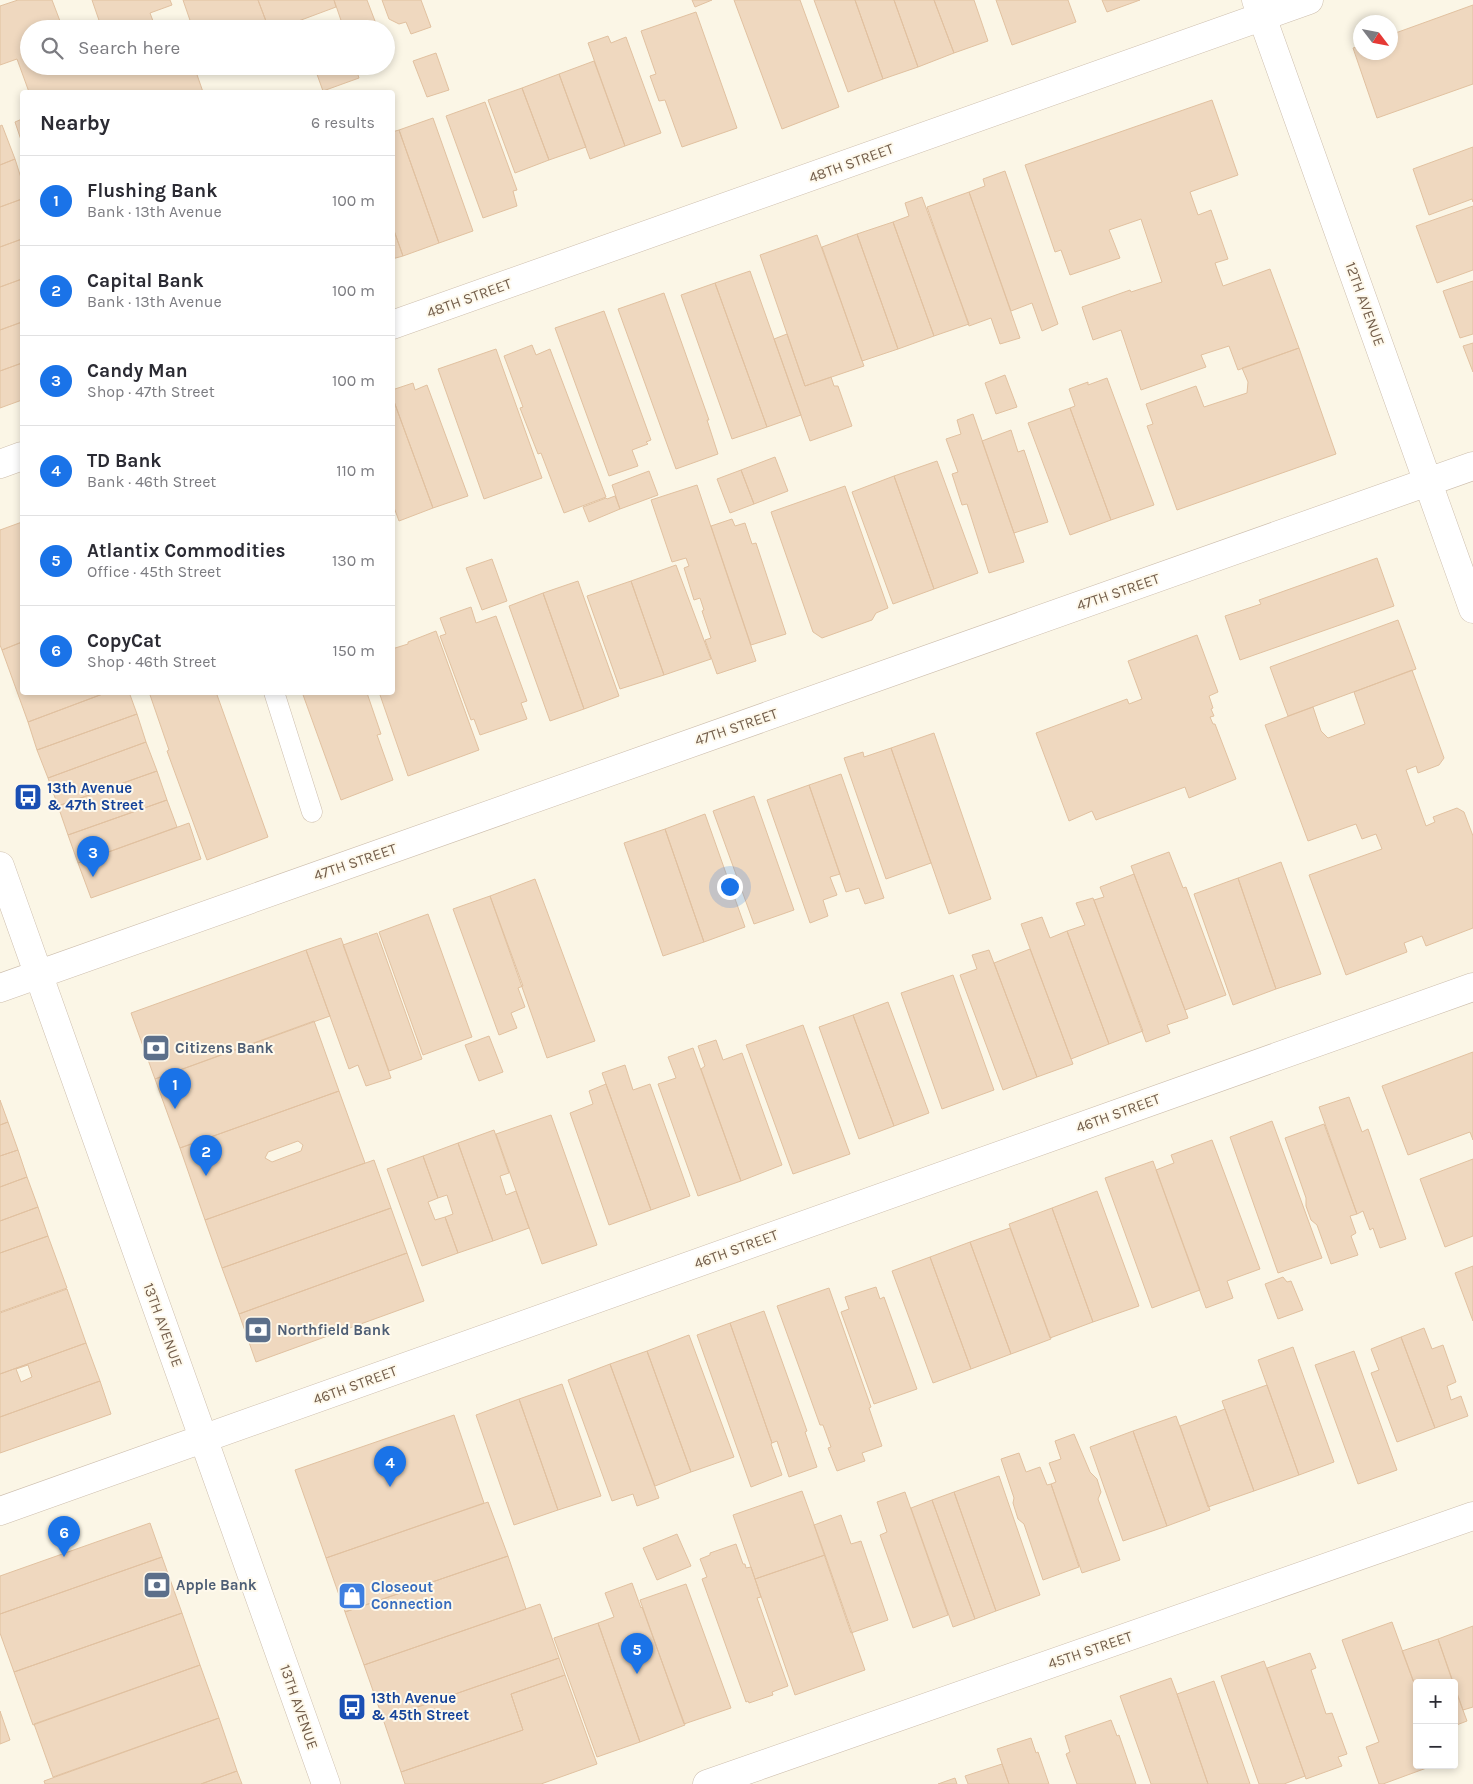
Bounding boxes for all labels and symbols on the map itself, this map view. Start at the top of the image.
north arrow [1353,15,1398,60]
street label: 48TH STREET [806,139,896,187]
street label: 12TH AVENUE [1341,259,1389,349]
street label: 48TH STREET [424,274,514,322]
street label: 47TH STREET [1074,569,1162,615]
street label: 47TH STREET [692,704,780,750]
place label: 13th Avenue & 47th Street [47,779,144,814]
bus stop icon: 13th Avenue & 47th Street [13,782,43,812]
pin: 3 [77,836,109,877]
street label: 47TH STREET [311,839,399,885]
your location [717,874,743,900]
bank icon: Citizens Bank [141,1033,171,1063]
place label: Citizens Bank [175,1039,274,1057]
pin: 1 [159,1068,191,1109]
street label: 46TH STREET [1073,1089,1163,1137]
pin: 2 [190,1135,222,1176]
street label: 46TH STREET [691,1225,781,1273]
street label: 13TH AVENUE [139,1280,187,1370]
bank icon: Northfield Bank [243,1315,273,1345]
place label: Northfield Bank [277,1321,390,1339]
street label: 46TH STREET [310,1361,400,1409]
pin: 4 [374,1446,406,1487]
pin: 6 [48,1516,80,1557]
bank icon: Apple Bank [142,1570,172,1600]
place label: Apple Bank [176,1576,257,1594]
place label: Closeout Connection [371,1578,452,1613]
shop icon: Closeout Connection [337,1581,367,1611]
street label: 45TH STREET [1045,1627,1135,1673]
pin: 5 [621,1633,653,1674]
street label: 13TH AVENUE [276,1662,322,1752]
place label: 13th Avenue & 45th Street [371,1689,469,1724]
bus stop icon: 13th Avenue & 45th Street [337,1692,367,1722]

